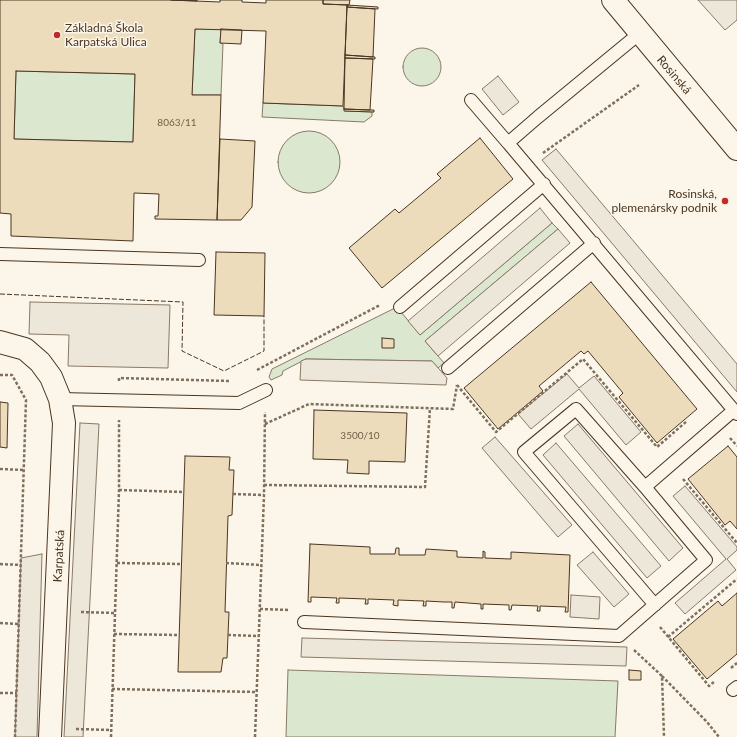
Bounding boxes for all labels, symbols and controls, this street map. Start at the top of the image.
place label: Základná Škola Karpatská Ulica [65,21,147,49]
marker: Základná Škola Karpatská Ulica [52,30,62,40]
street label: Rosinská [654,53,694,97]
house number: 8063/11 [157,117,197,129]
place label: Rosinská, plemenársky podnik [611,187,717,215]
marker: Rosinská, plemenársky podnik [720,196,730,206]
house number: 3500/10 [340,430,380,442]
street label: Karpatská [50,529,68,583]

